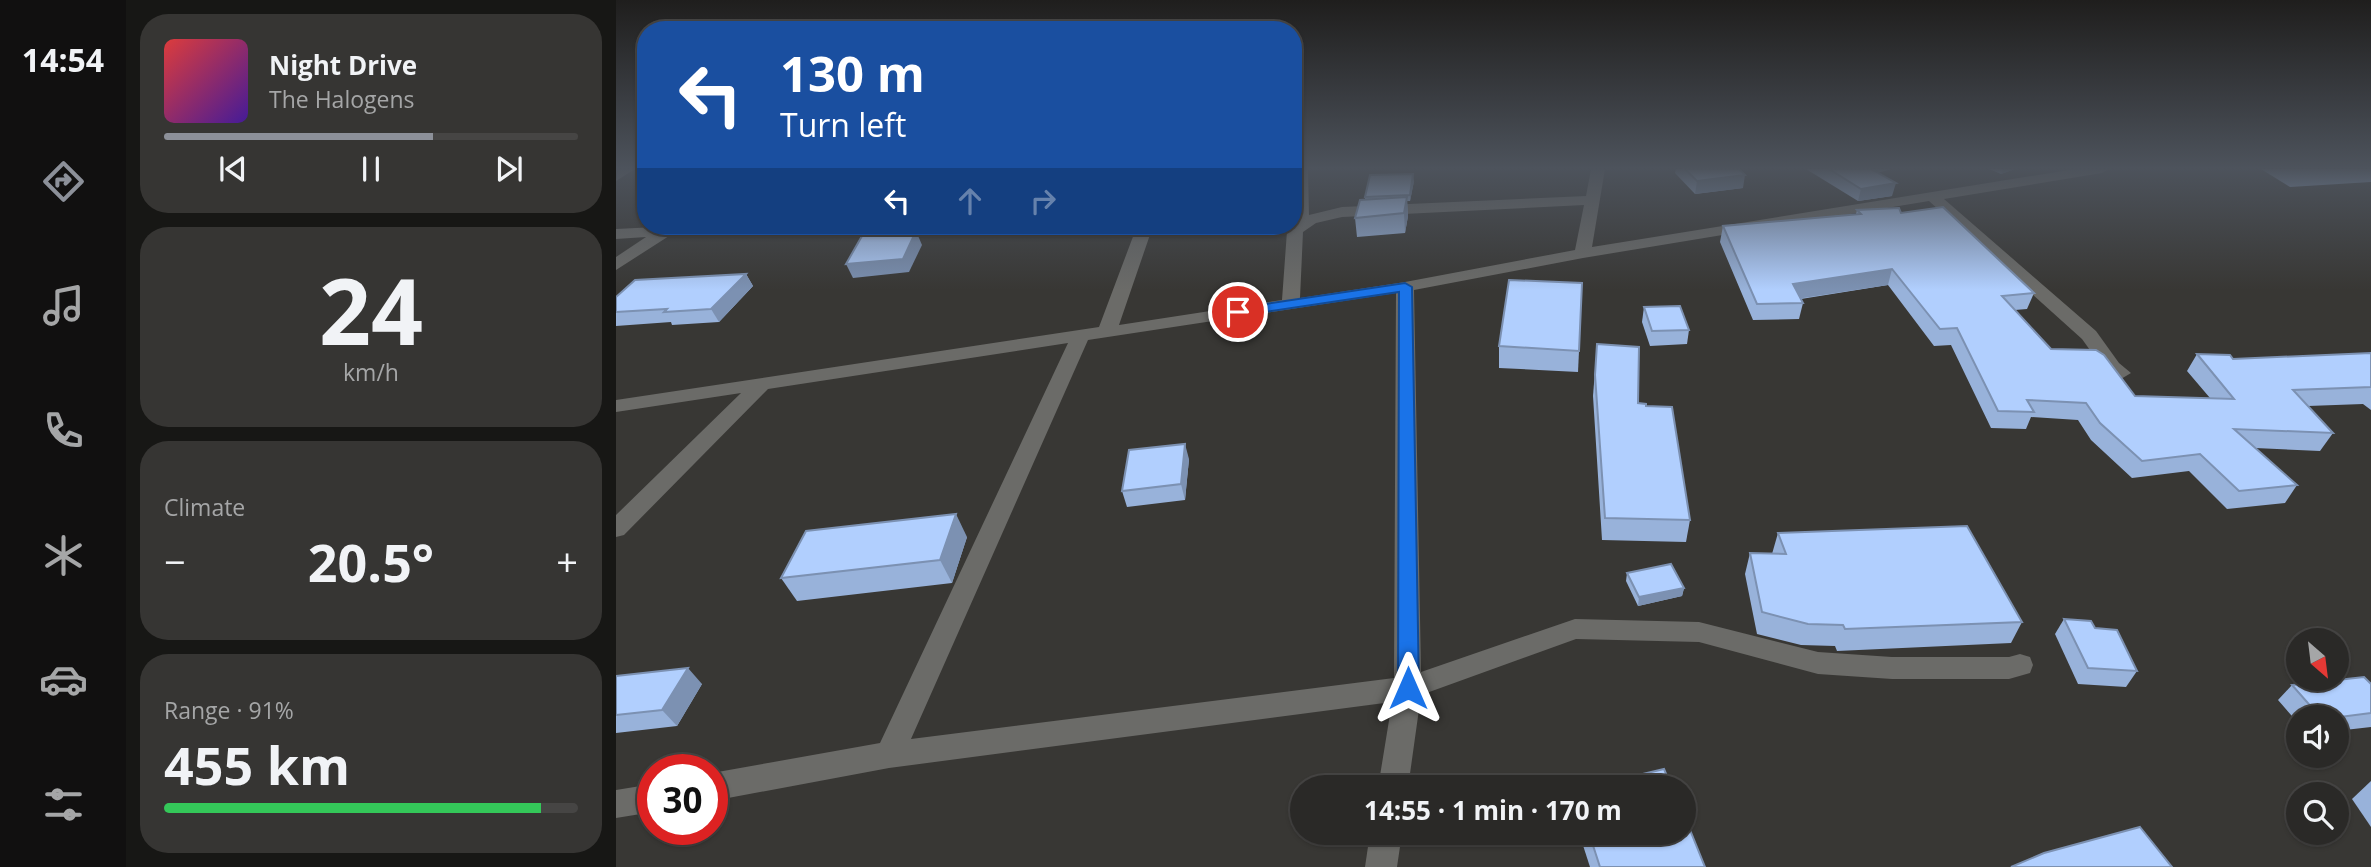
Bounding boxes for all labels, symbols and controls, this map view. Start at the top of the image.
text: 14:54 [22,38,104,81]
text: 130 m [780,40,925,106]
text: Night Drive [269,47,417,83]
icon: left [665,49,756,140]
text: The Halogens [269,83,415,115]
text: Turn left [780,103,906,146]
icon: previous [214,150,252,188]
icon: pause [352,150,390,188]
icon: next [490,150,528,188]
icon: directions [39,157,88,206]
icon: left [878,182,916,220]
icon: ahead [951,182,989,220]
icon: right [1024,182,1062,220]
text: 24 [319,248,423,372]
icon: music [39,281,88,330]
pin [1208,282,1268,342]
icon: arrive [1219,293,1257,331]
text: km/h [343,356,399,388]
icon: phone [39,406,88,455]
text: Climate [164,491,245,523]
text: 20.5° [308,526,434,597]
icon: climate [39,531,88,580]
text: − [164,535,186,587]
text: + [556,535,578,587]
north arrow [2286,628,2348,691]
map controls [2286,628,2349,845]
position arrow [1371,651,1445,725]
icon: car [39,655,88,704]
text: Range · 91% [164,694,294,726]
button: sound [2286,705,2349,768]
text: 455 km [164,729,350,800]
speed limit sign: 30 [637,754,728,845]
icon: filters [39,780,88,829]
button: search [2286,782,2349,845]
text: 14:55 · 1 min · 170 m [1364,792,1622,828]

